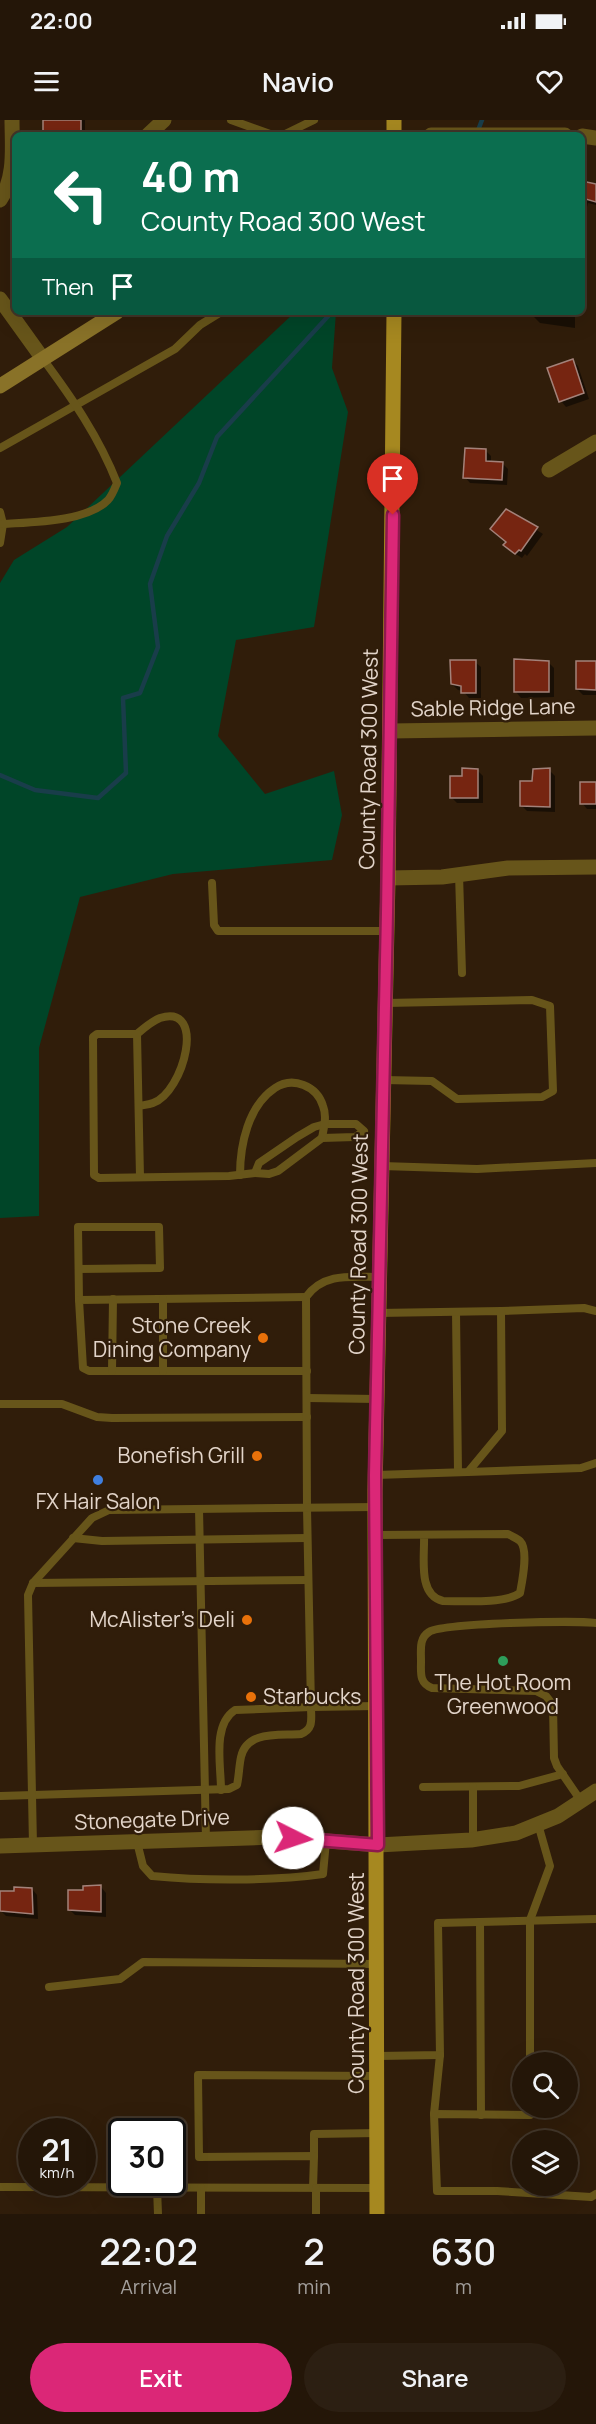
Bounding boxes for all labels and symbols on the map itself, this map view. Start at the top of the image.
pin [367,453,418,515]
street label: County Road 300 West [352,648,384,870]
street label: Sable Ridge Lane [410,692,576,722]
street label: County Road 300 West [342,1133,374,1355]
place label: Stone Creek Dining Company [93,1311,252,1363]
marker: Stone Creek Dining Company [256,1331,270,1345]
place label: Bonefish Grill [118,1441,245,1469]
marker: Bonefish Grill [250,1449,264,1463]
marker: FX Hair Salon [91,1473,105,1487]
place label: FX Hair Salon [36,1487,160,1515]
place label: McAlister's Deli [89,1605,235,1633]
marker: McAlister's Deli [240,1613,254,1627]
marker: The Hot Room Greenwood [496,1654,510,1668]
place label: The Hot Room Greenwood [435,1668,571,1720]
place label: Starbucks [263,1682,361,1710]
marker: Starbucks [244,1690,258,1704]
street label: Stonegate Drive [74,1802,230,1836]
position arrow [261,1806,325,1870]
street label: County Road 300 West [342,1872,370,2094]
speed limit sign: 30 [108,2118,186,2196]

